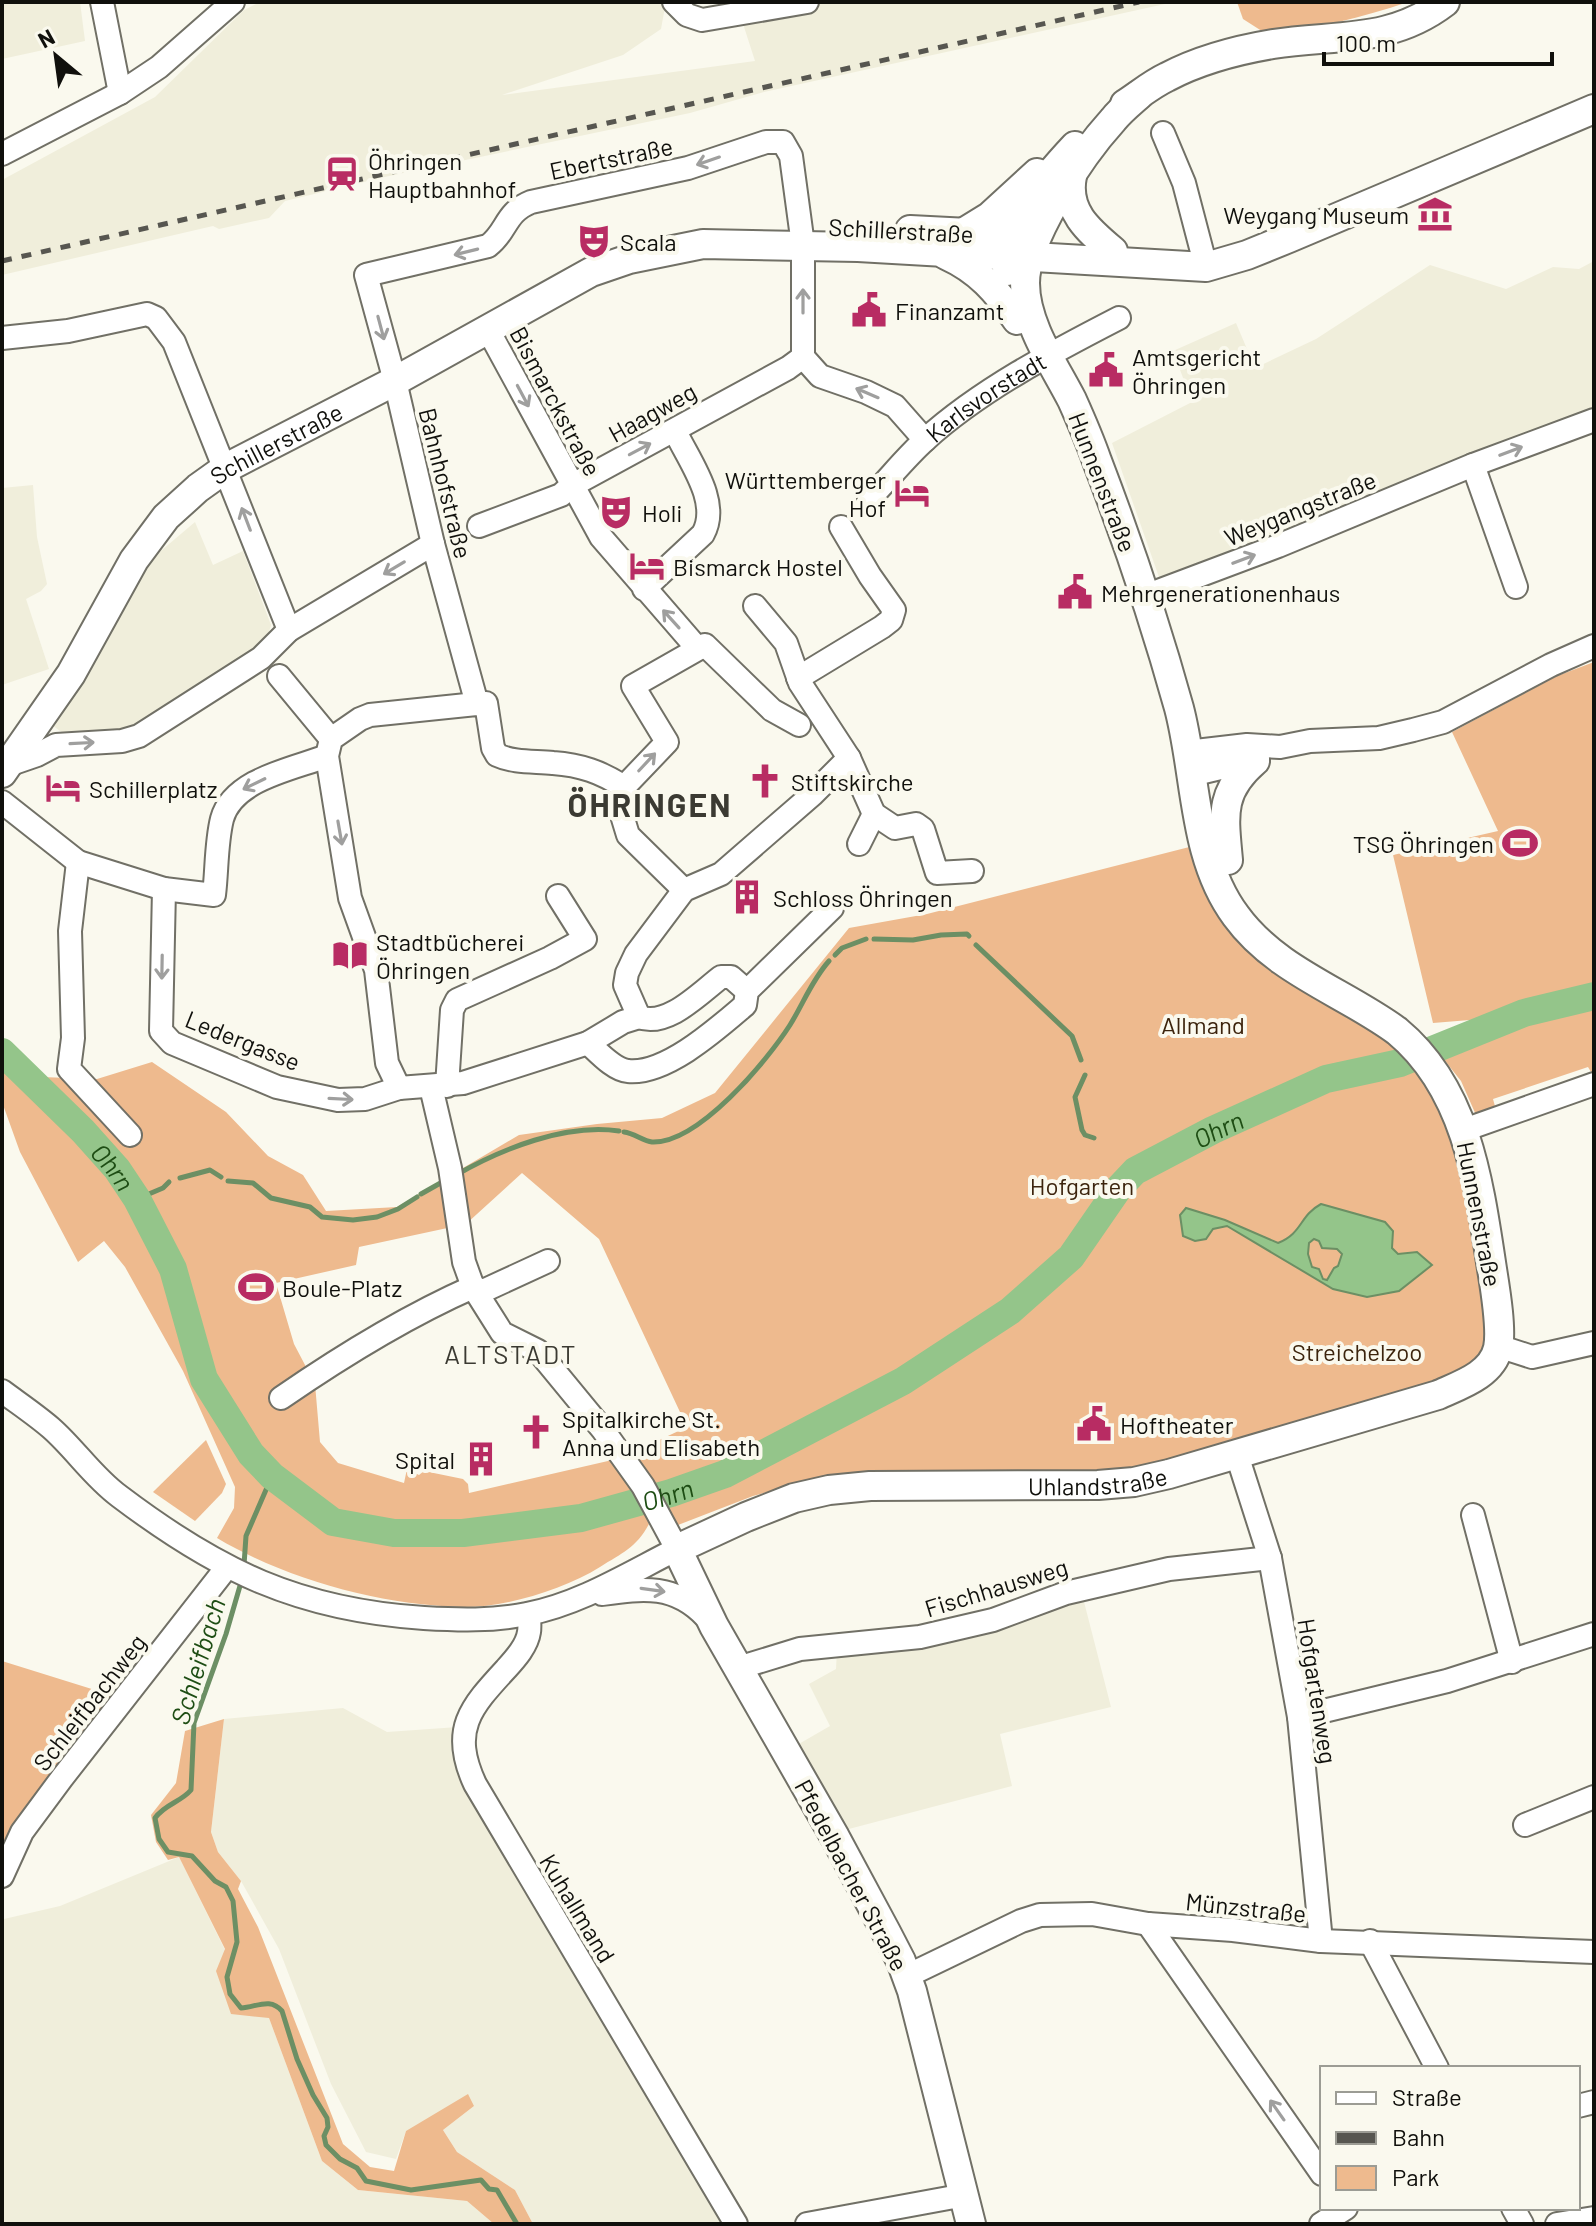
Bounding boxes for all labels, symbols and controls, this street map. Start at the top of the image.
north arrow [16,16,96,96]
scale bar [1324,16,1552,66]
text: N [33,23,59,53]
text: 100 m [1336,28,1396,57]
street label: Ebertstraße [547,131,675,185]
place label: Öhringen Hauptbahnhof [368,146,516,203]
station icon: Öhringen Hauptbahnhof [323,155,361,193]
one-way arrow [696,155,721,170]
museum icon: Weygang Museum [1416,195,1454,233]
place label: Weygang Museum [1223,200,1409,229]
street label: Schillerstraße [828,212,974,248]
theatre icon: Scala [575,222,613,260]
place label: Scala [620,227,677,256]
one-way arrow [453,246,479,261]
one-way arrow [795,288,811,315]
public building icon: Finanzamt [850,291,888,329]
place label: Finanzamt [895,296,1004,325]
one-way arrow [374,314,389,340]
street label: Bismarckstraße [504,321,608,481]
place label: Amtsgericht Öhringen [1132,342,1261,399]
street label: Karlsvorstadt [919,346,1051,448]
public building icon: Amtsgericht Öhringen [1087,351,1125,389]
street label: Haagweg [603,376,701,448]
one-way arrow [516,384,532,408]
one-way arrow [855,385,880,400]
street label: Schillerstraße [204,396,347,490]
street label: Bahnhofstraße [413,405,479,561]
street label: Hunnenstraße [1063,408,1143,556]
one-way arrow [628,441,652,457]
one-way arrow [1498,443,1523,457]
street label: Weygangstraße [1220,464,1380,552]
place label: Württemberger Hof [725,465,886,522]
hotel icon: Württemberger Hof [893,474,931,512]
theatre icon: Holi [597,493,635,531]
place label: Holi [642,498,682,527]
one-way arrow [238,507,252,532]
hotel icon: Bismarck Hostel [628,547,666,585]
one-way arrow [1231,551,1256,565]
place label: Bismarck Hostel [673,552,843,581]
one-way arrow [383,560,406,576]
public building icon: Mehrgenerationenhaus [1056,573,1094,611]
place label: Mehrgenerationenhaus [1101,578,1340,607]
one-way arrow [662,610,680,630]
one-way arrow [68,735,95,750]
one-way arrow [637,752,656,772]
church icon: Stiftskirche [746,762,784,800]
place label: Stiftskirche [791,767,914,796]
hotel icon: Schillerplatz [44,769,82,807]
place label: Schillerplatz [89,774,217,803]
one-way arrow [242,777,266,792]
district label: ÖHRINGEN [568,785,732,823]
one-way arrow [334,820,349,845]
sports icon: TSG Öhringen [1501,824,1539,862]
place label: TSG Öhringen [1353,829,1494,858]
building icon: Schloss Öhringen [728,878,766,916]
place label: Schloss Öhringen [773,883,953,912]
place label: Stadtbücherei Öhringen [376,927,524,984]
library icon: Stadtbücherei Öhringen [331,936,369,974]
one-way arrow [154,953,170,980]
street label: Ledergasse [181,1004,305,1076]
park label: Allmand [1161,1010,1245,1039]
one-way arrow [327,1091,354,1106]
water label: Ohrn [1187,1103,1248,1153]
water label: Ohrn [85,1136,142,1196]
street label: Hunnenstraße [1452,1139,1508,1289]
park label: Hofgarten [1030,1171,1134,1200]
sports icon: Boule-Platz [237,1268,275,1306]
place label: Boule-Platz [282,1273,402,1302]
park label: Streichelzoo [1292,1337,1422,1366]
district label: ALTSTADT [444,1338,578,1369]
place label: Spitalkirche St. Anna und Elisabeth [562,1404,760,1461]
public building icon: Hoftheater [1075,1405,1113,1443]
place label: Hoftheater [1120,1410,1234,1439]
church icon: Spitalkirche St. Anna und Elisabeth [517,1413,555,1451]
building icon: Spital [462,1440,500,1478]
place label: Spital [395,1445,455,1474]
street label: Uhlandstraße [1028,1460,1170,1500]
water label: Ohrn [638,1471,697,1516]
street label: Fischhausweg [921,1551,1071,1623]
one-way arrow [640,1583,665,1598]
water label: Schleifbach [163,1594,231,1728]
street label: Hofgartenweg [1292,1616,1344,1766]
street label: Schleifbachweg [27,1628,151,1776]
street label: Pfedelbacher Straße [789,1774,915,1976]
street label: Kuhallmand [534,1848,622,1968]
street label: Münzstraße [1184,1886,1308,1928]
legend [1320,2066,1580,2210]
text: Straße [1392,2082,1462,2111]
one-way arrow [1269,2100,1286,2121]
text: Bahn [1392,2122,1445,2151]
text: Park [1392,2162,1439,2191]

